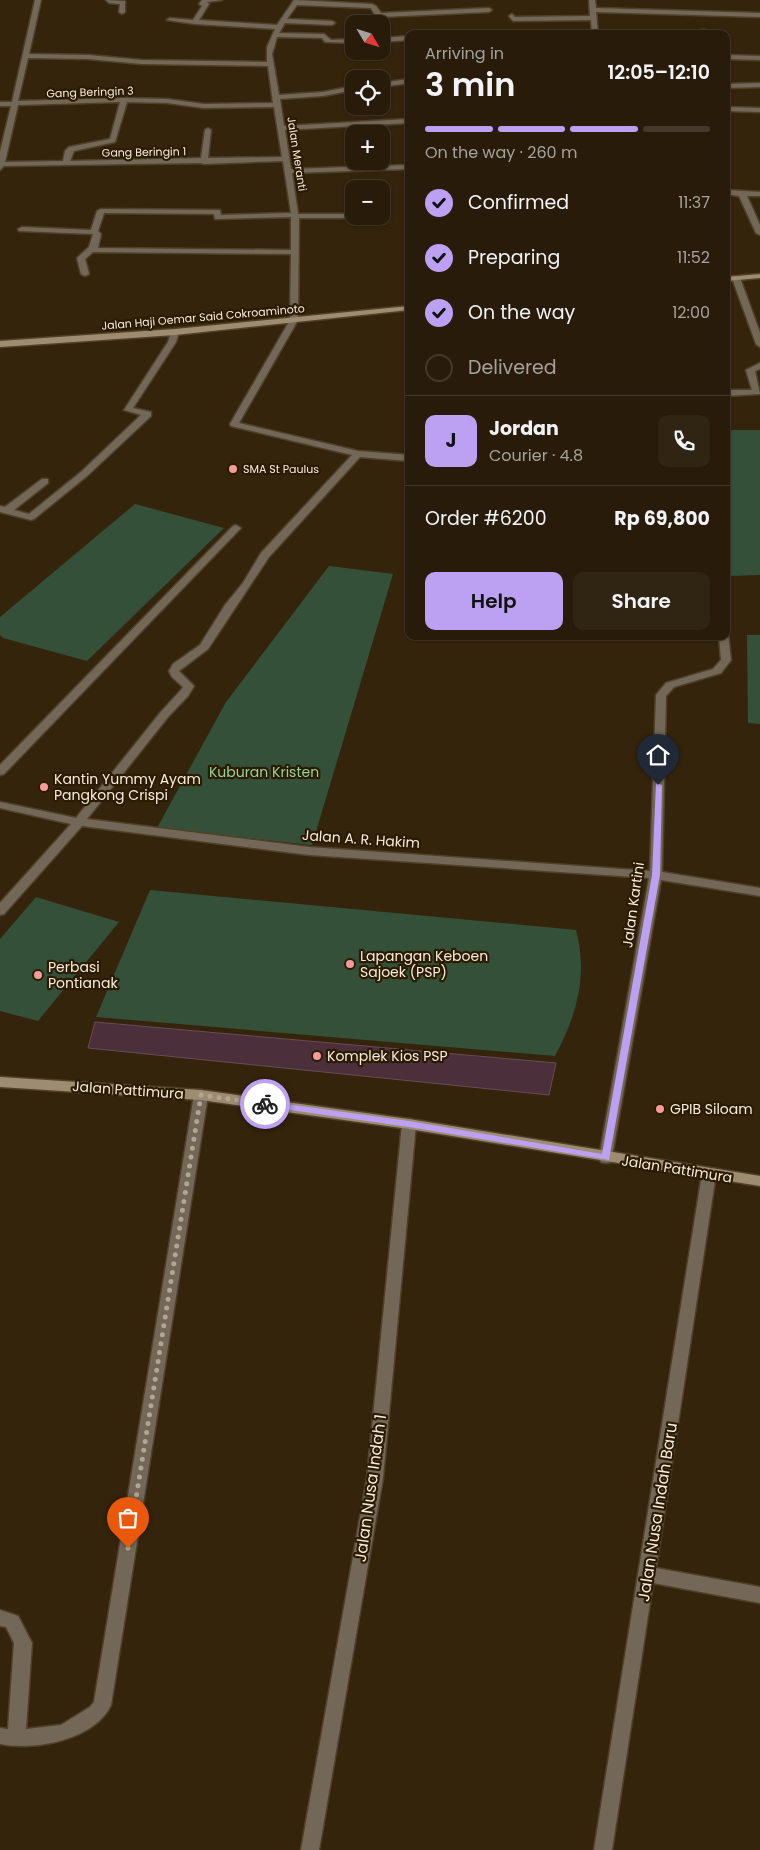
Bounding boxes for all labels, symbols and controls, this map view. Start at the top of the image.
north arrow [345,15,390,60]
map controls [345,15,390,225]
text: Arriving in [425,42,504,65]
text: 12:05–12:10 [607,59,710,86]
text: 3 min [425,62,515,107]
button: locate [345,70,390,115]
street label: Gang Beringin 3 [46,82,134,102]
street label: Jalan Meranti [283,116,311,193]
button: + [345,125,390,170]
text: On the way · 260 m [425,141,577,164]
street label: Gang Beringin 1 [102,143,186,161]
button: − [345,180,390,225]
icon: check [425,189,453,217]
text: Confirmed [468,189,569,216]
text: 11:37 [678,191,710,214]
icon: check [425,244,453,272]
text: Preparing [468,244,560,271]
text: 11:52 [677,246,710,269]
icon: check [425,299,453,327]
text: On the way [468,299,575,326]
street label: Jalan Haji Oemar Said Cokroaminoto [101,300,305,334]
text: 12:00 [672,301,710,324]
text: Delivered [468,354,557,381]
text: Jordan [489,415,559,442]
button: phone [658,415,710,467]
text: J [446,427,456,454]
text: Courier · 4.8 [489,444,583,467]
place label: SMA St Paulus [243,461,319,477]
marker: SMA St Paulus [227,463,239,475]
text: Order #6200 [425,505,547,532]
text: Rp 69,800 [614,505,710,532]
button: Help [425,572,563,630]
button: Share [573,572,710,630]
pin [637,734,679,785]
icon: home [644,741,672,769]
park label: Kuburan Kristen [209,762,319,782]
place label: Kantin Yummy Ayam Pangkong Crispi [54,769,201,805]
marker: Kantin Yummy Ayam Pangkong Crispi [38,781,50,793]
street label: Jalan A. R. Hakim [301,825,421,853]
street label: Jalan Kartini [617,861,649,949]
place label: Lapangan Keboen Sajoek (PSP) [360,946,488,982]
place label: Perbasi Pontianak [48,957,118,993]
marker: Lapangan Keboen Sajoek (PSP) [344,958,356,970]
marker: Perbasi Pontianak [32,969,44,981]
place label: Komplek Kios PSP [327,1046,448,1066]
marker: Komplek Kios PSP [311,1050,323,1062]
street label: Jalan Pattimura [72,1076,184,1104]
courier [240,1079,290,1129]
icon: bike [251,1090,279,1118]
place label: GPIB Siloam [670,1099,753,1119]
marker: GPIB Siloam [654,1103,666,1115]
street label: Jalan Pattimura [620,1150,734,1188]
street label: Jalan Nusa Indah 1 [349,1413,392,1563]
street label: Jalan Nusa Indah Baru [632,1421,683,1603]
pin [107,1497,149,1548]
icon: bag [114,1504,142,1532]

